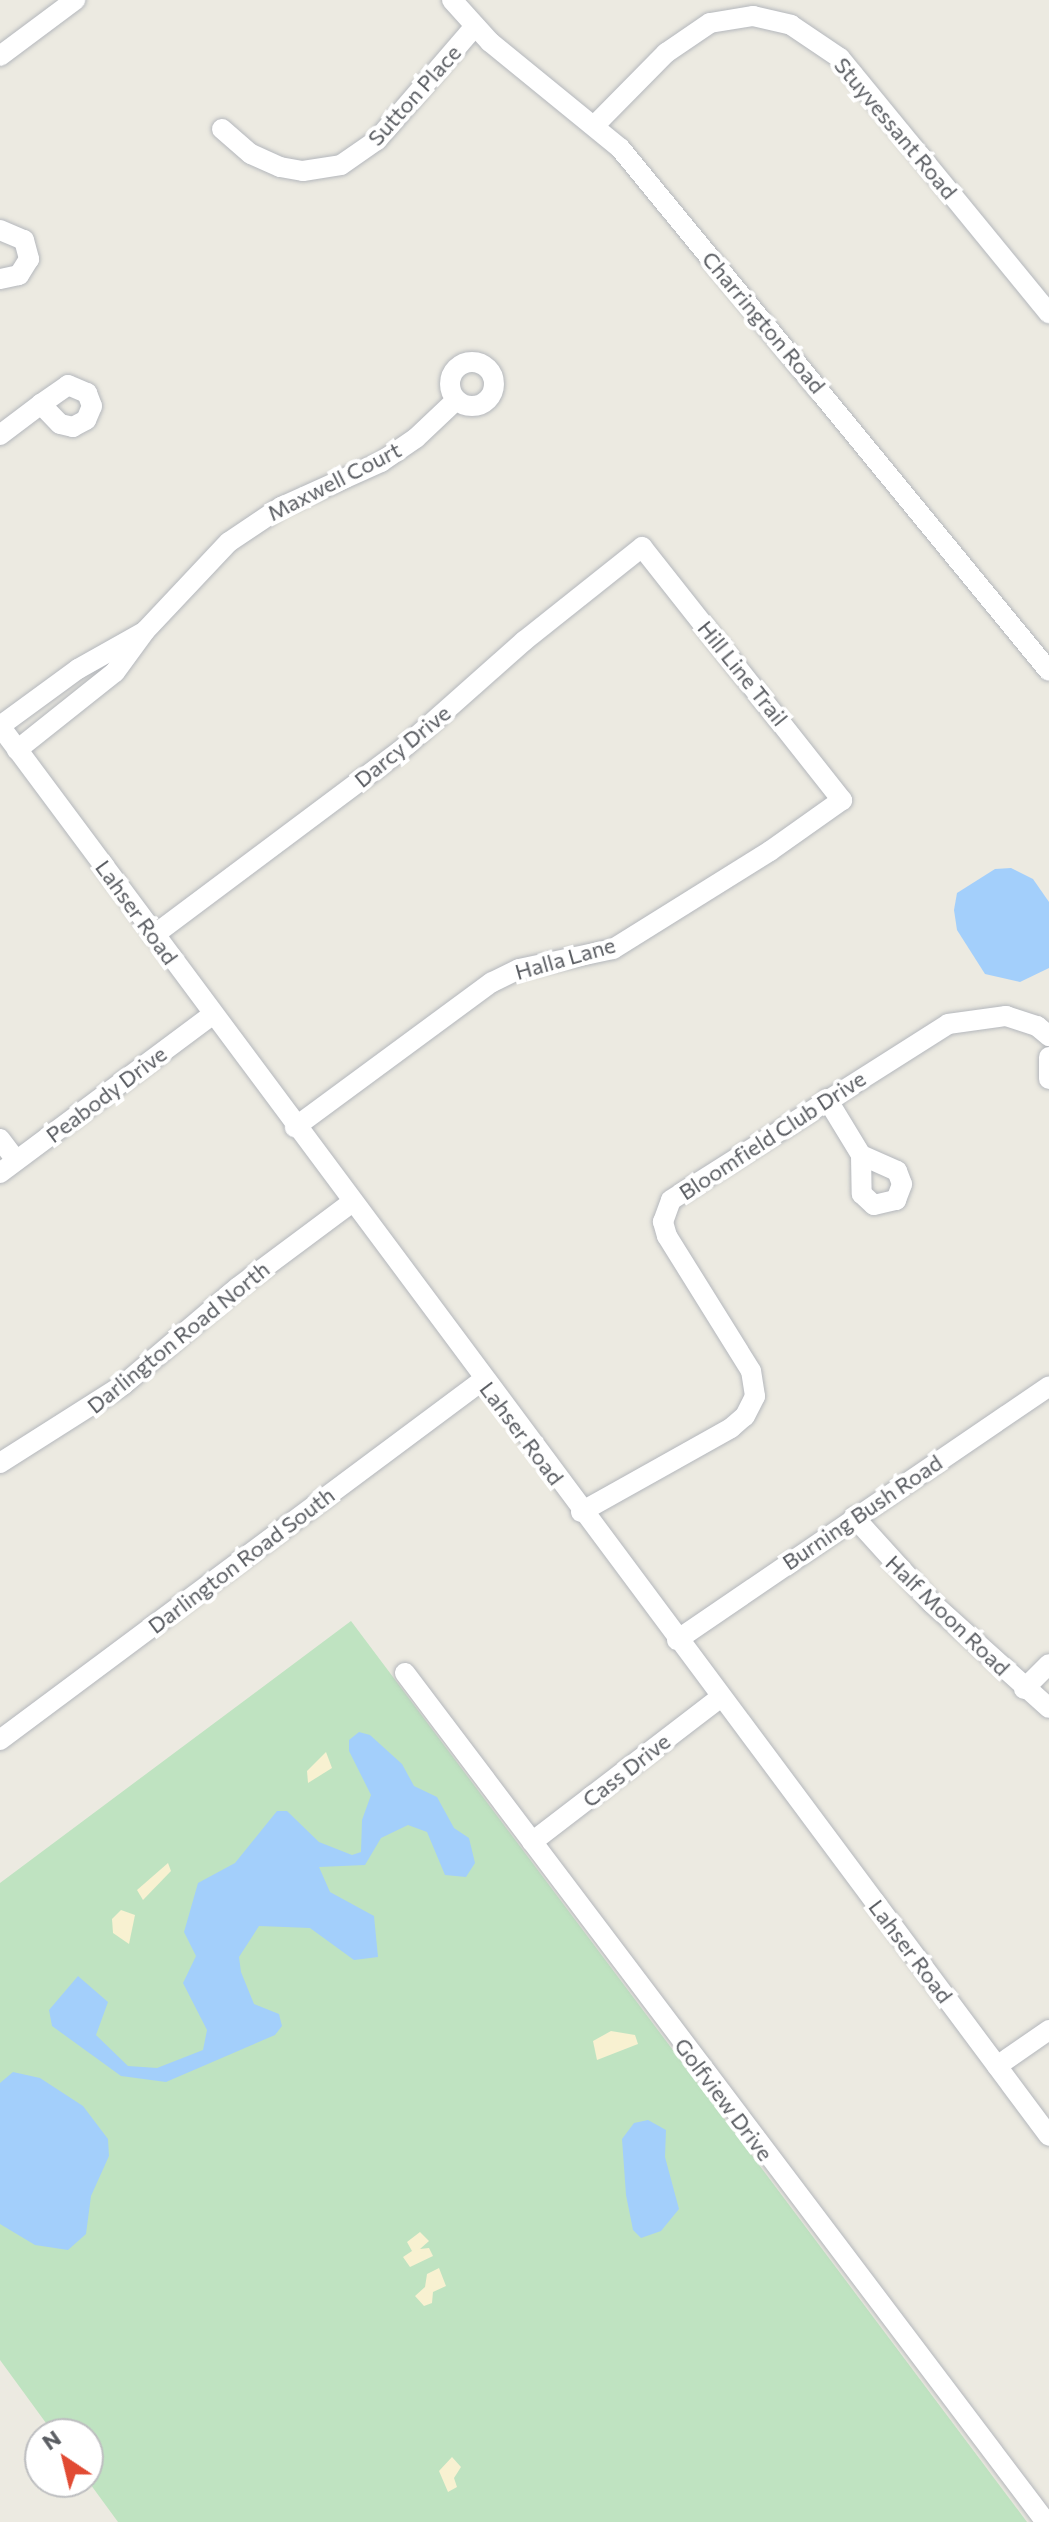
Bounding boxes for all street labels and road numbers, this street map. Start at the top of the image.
street label: Sutton Place [362,39,466,151]
street label: Stuyvessant Road [829,52,963,204]
street label: Charrington Road [697,246,831,398]
street label: Maxwell Court [263,436,405,526]
street label: Hill Line Trail [693,615,793,731]
street label: Darcy Drive [349,699,455,793]
street label: Lahser Road [90,855,184,969]
street label: Halla Lane [512,931,618,985]
street label: Peabody Drive [40,1040,172,1148]
street label: Bloomfield Club Drive [674,1065,870,1205]
street label: Darlington Road North [82,1255,274,1419]
street label: Lahser Road [475,1376,569,1490]
street label: Burning Bush Road [777,1449,947,1575]
street label: Darlington Road South [143,1481,339,1639]
street label: Half Moon Road [881,1549,1015,1681]
street label: Cass Drive [577,1728,675,1812]
street label: Lahser Road [864,1894,958,2008]
street label: Golfview Drive [669,2032,779,2166]

